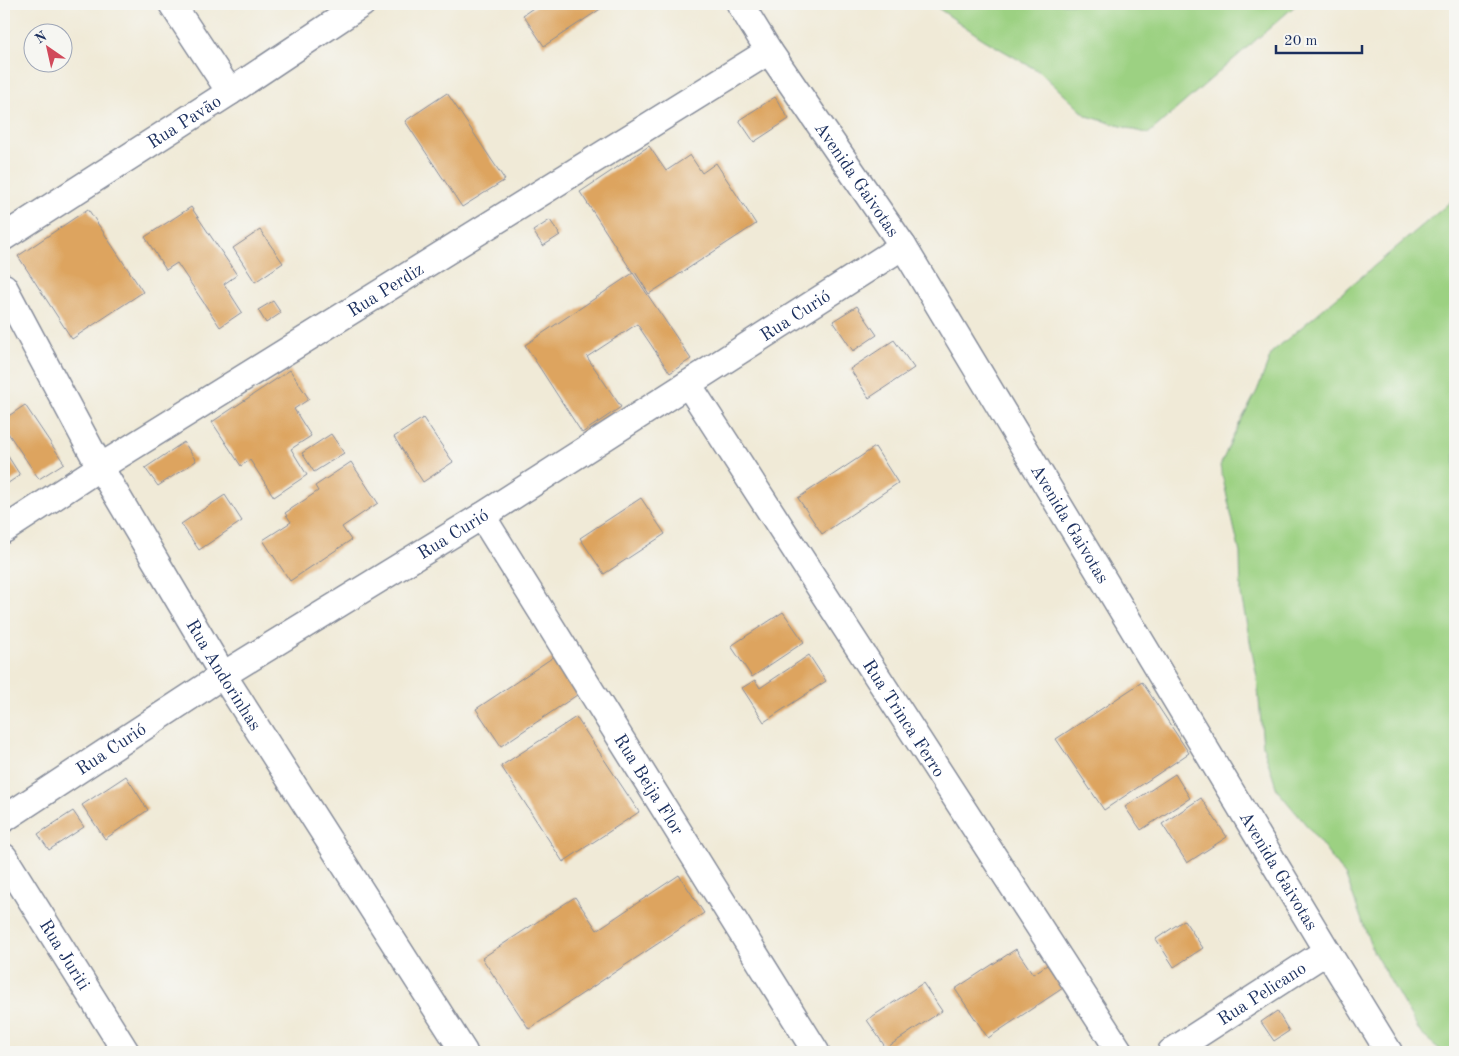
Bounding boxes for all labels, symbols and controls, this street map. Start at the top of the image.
north arrow [22,22,72,72]
scale bar [1276,22,1363,54]
text: N [33,29,50,47]
text: 20 m [1284,34,1318,49]
street label: Rua Pavão [145,92,225,152]
street label: Avenida Gaivotas [811,119,902,241]
street label: Rua Perdiz [345,260,427,321]
street label: Rua Curió [757,287,834,345]
street label: Avenida Gaivotas [1027,462,1112,587]
street label: Rua Curió [415,506,492,563]
street label: Rua Andorinhas [182,617,264,734]
street label: Rua Trinca Ferro [859,657,948,781]
street label: Rua Curió [73,720,150,779]
street label: Rua Beija Flor [610,731,687,839]
street label: Avenida Gaivotas [1235,809,1321,934]
street label: Rua Juriti [35,917,93,994]
street label: Rua Pelicano [1215,959,1310,1029]

